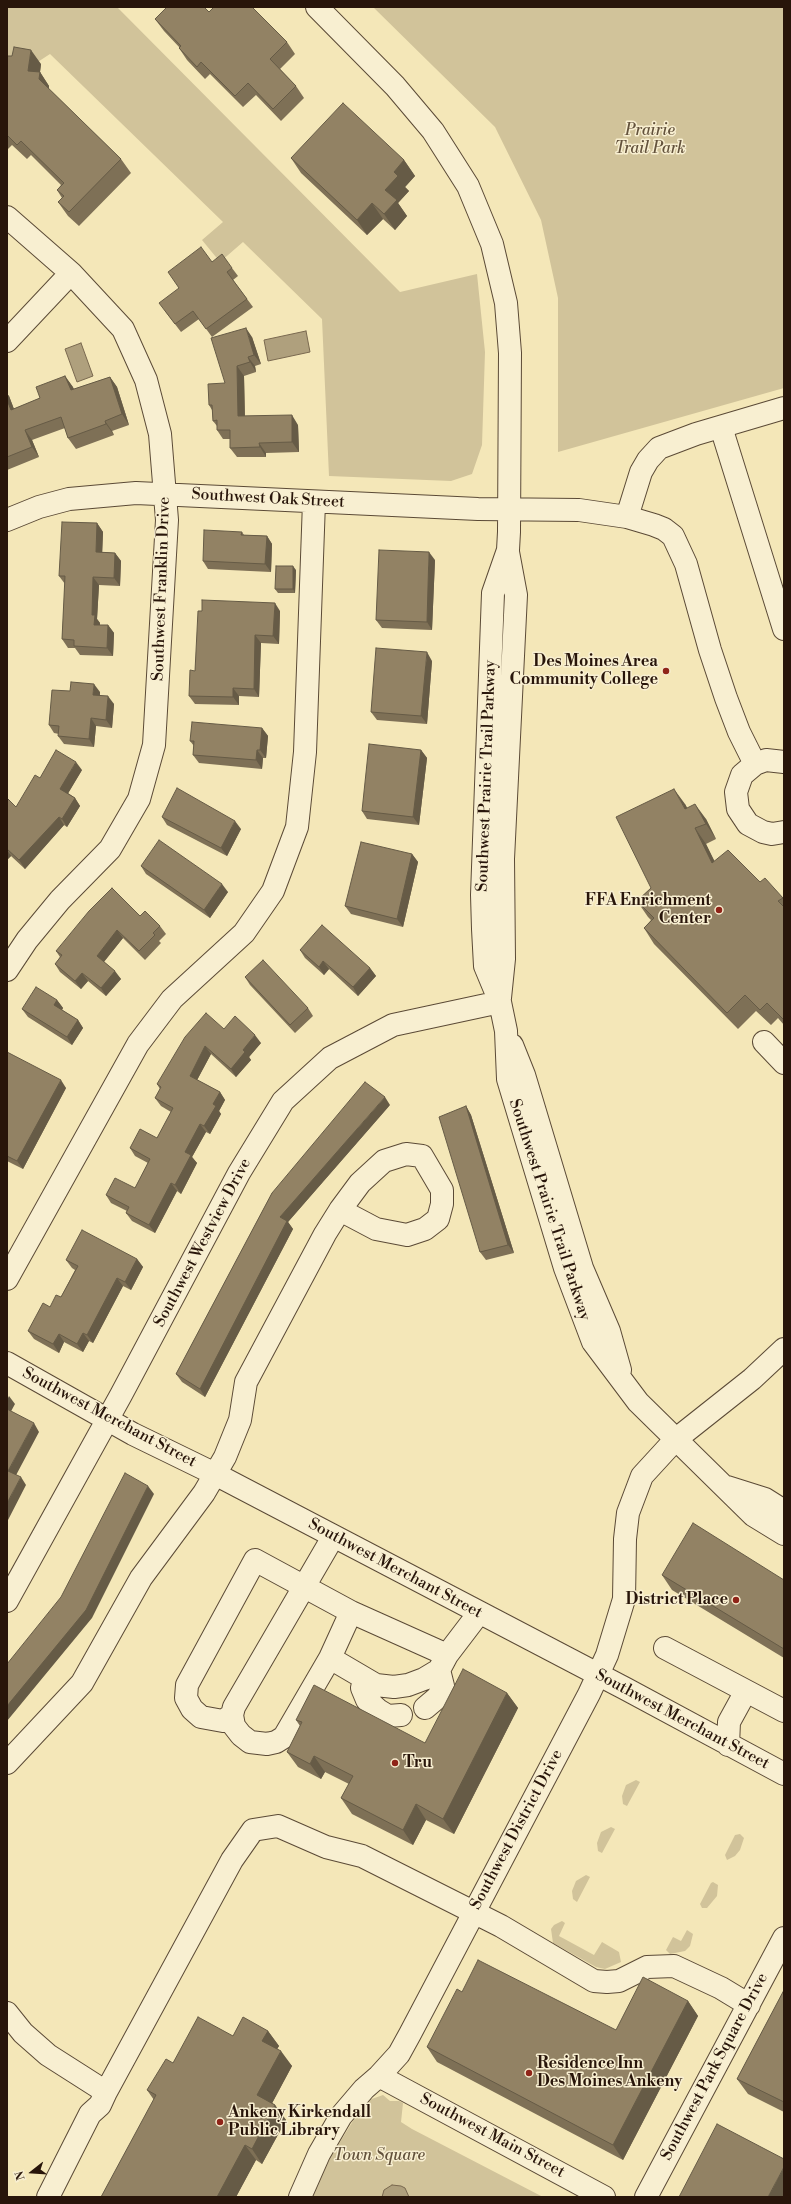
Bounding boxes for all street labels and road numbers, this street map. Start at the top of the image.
street label: Southwest Oak Street [191,485,345,513]
street label: Southwest Franklin Drive [149,496,175,682]
street label: Southwest Prairie Trail Parkway [473,660,501,892]
street label: Southwest Prairie Trail Parkway [504,1097,594,1323]
street label: Southwest Westview Drive [150,1155,256,1331]
street label: Southwest Merchant Street [19,1364,199,1472]
street label: Southwest Merchant Street [305,1515,485,1623]
street label: Southwest Merchant Street [592,1666,772,1774]
street label: Southwest District Drive [467,1747,567,1913]
street label: Southwest Park Square Drive [657,1970,773,2164]
street label: Southwest Main Street [416,2090,568,2182]

